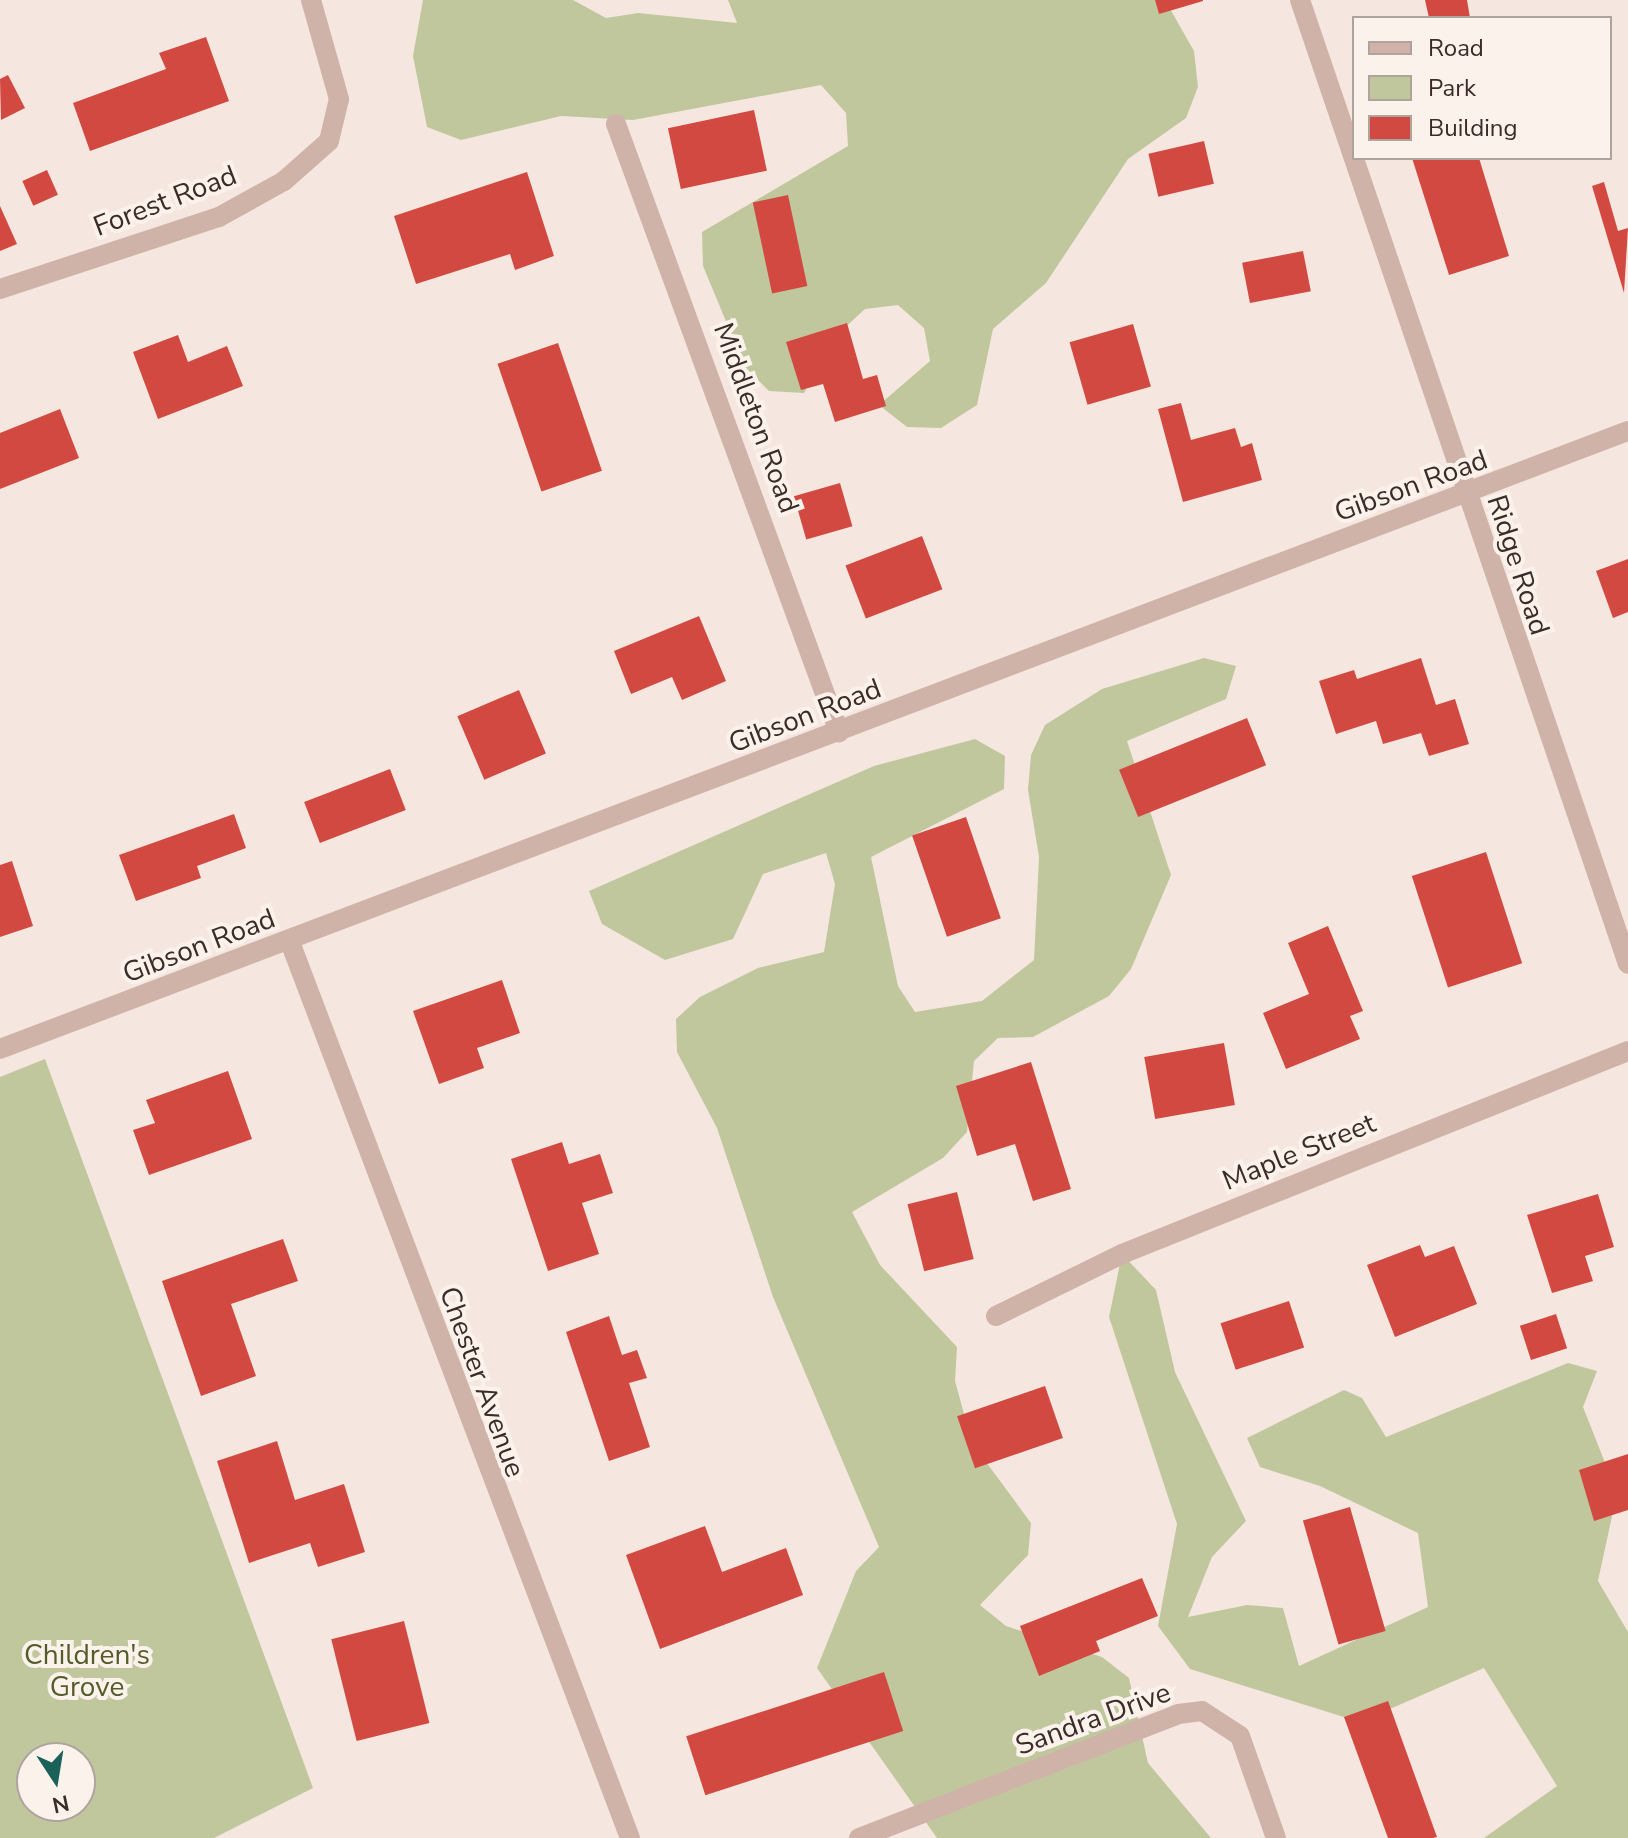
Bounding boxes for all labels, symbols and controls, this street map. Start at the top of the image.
legend [1352,16,1612,160]
text: Road [1428,32,1484,64]
text: Park [1428,72,1476,104]
text: Building [1428,112,1518,144]
street label: Forest Road [89,158,241,244]
street label: Middleton Road [706,318,806,518]
street label: Gibson Road [1330,443,1492,529]
street label: Ridge Road [1480,491,1556,639]
street label: Gibson Road [724,672,886,760]
street label: Gibson Road [118,902,280,990]
street label: Maple Street [1218,1106,1380,1198]
street label: Chester Avenue [432,1282,532,1482]
park label: Children's Grove [24,1638,150,1704]
street label: Sandra Drive [1011,1675,1175,1763]
north arrow [16,1742,96,1822]
text: N [49,1787,72,1820]

